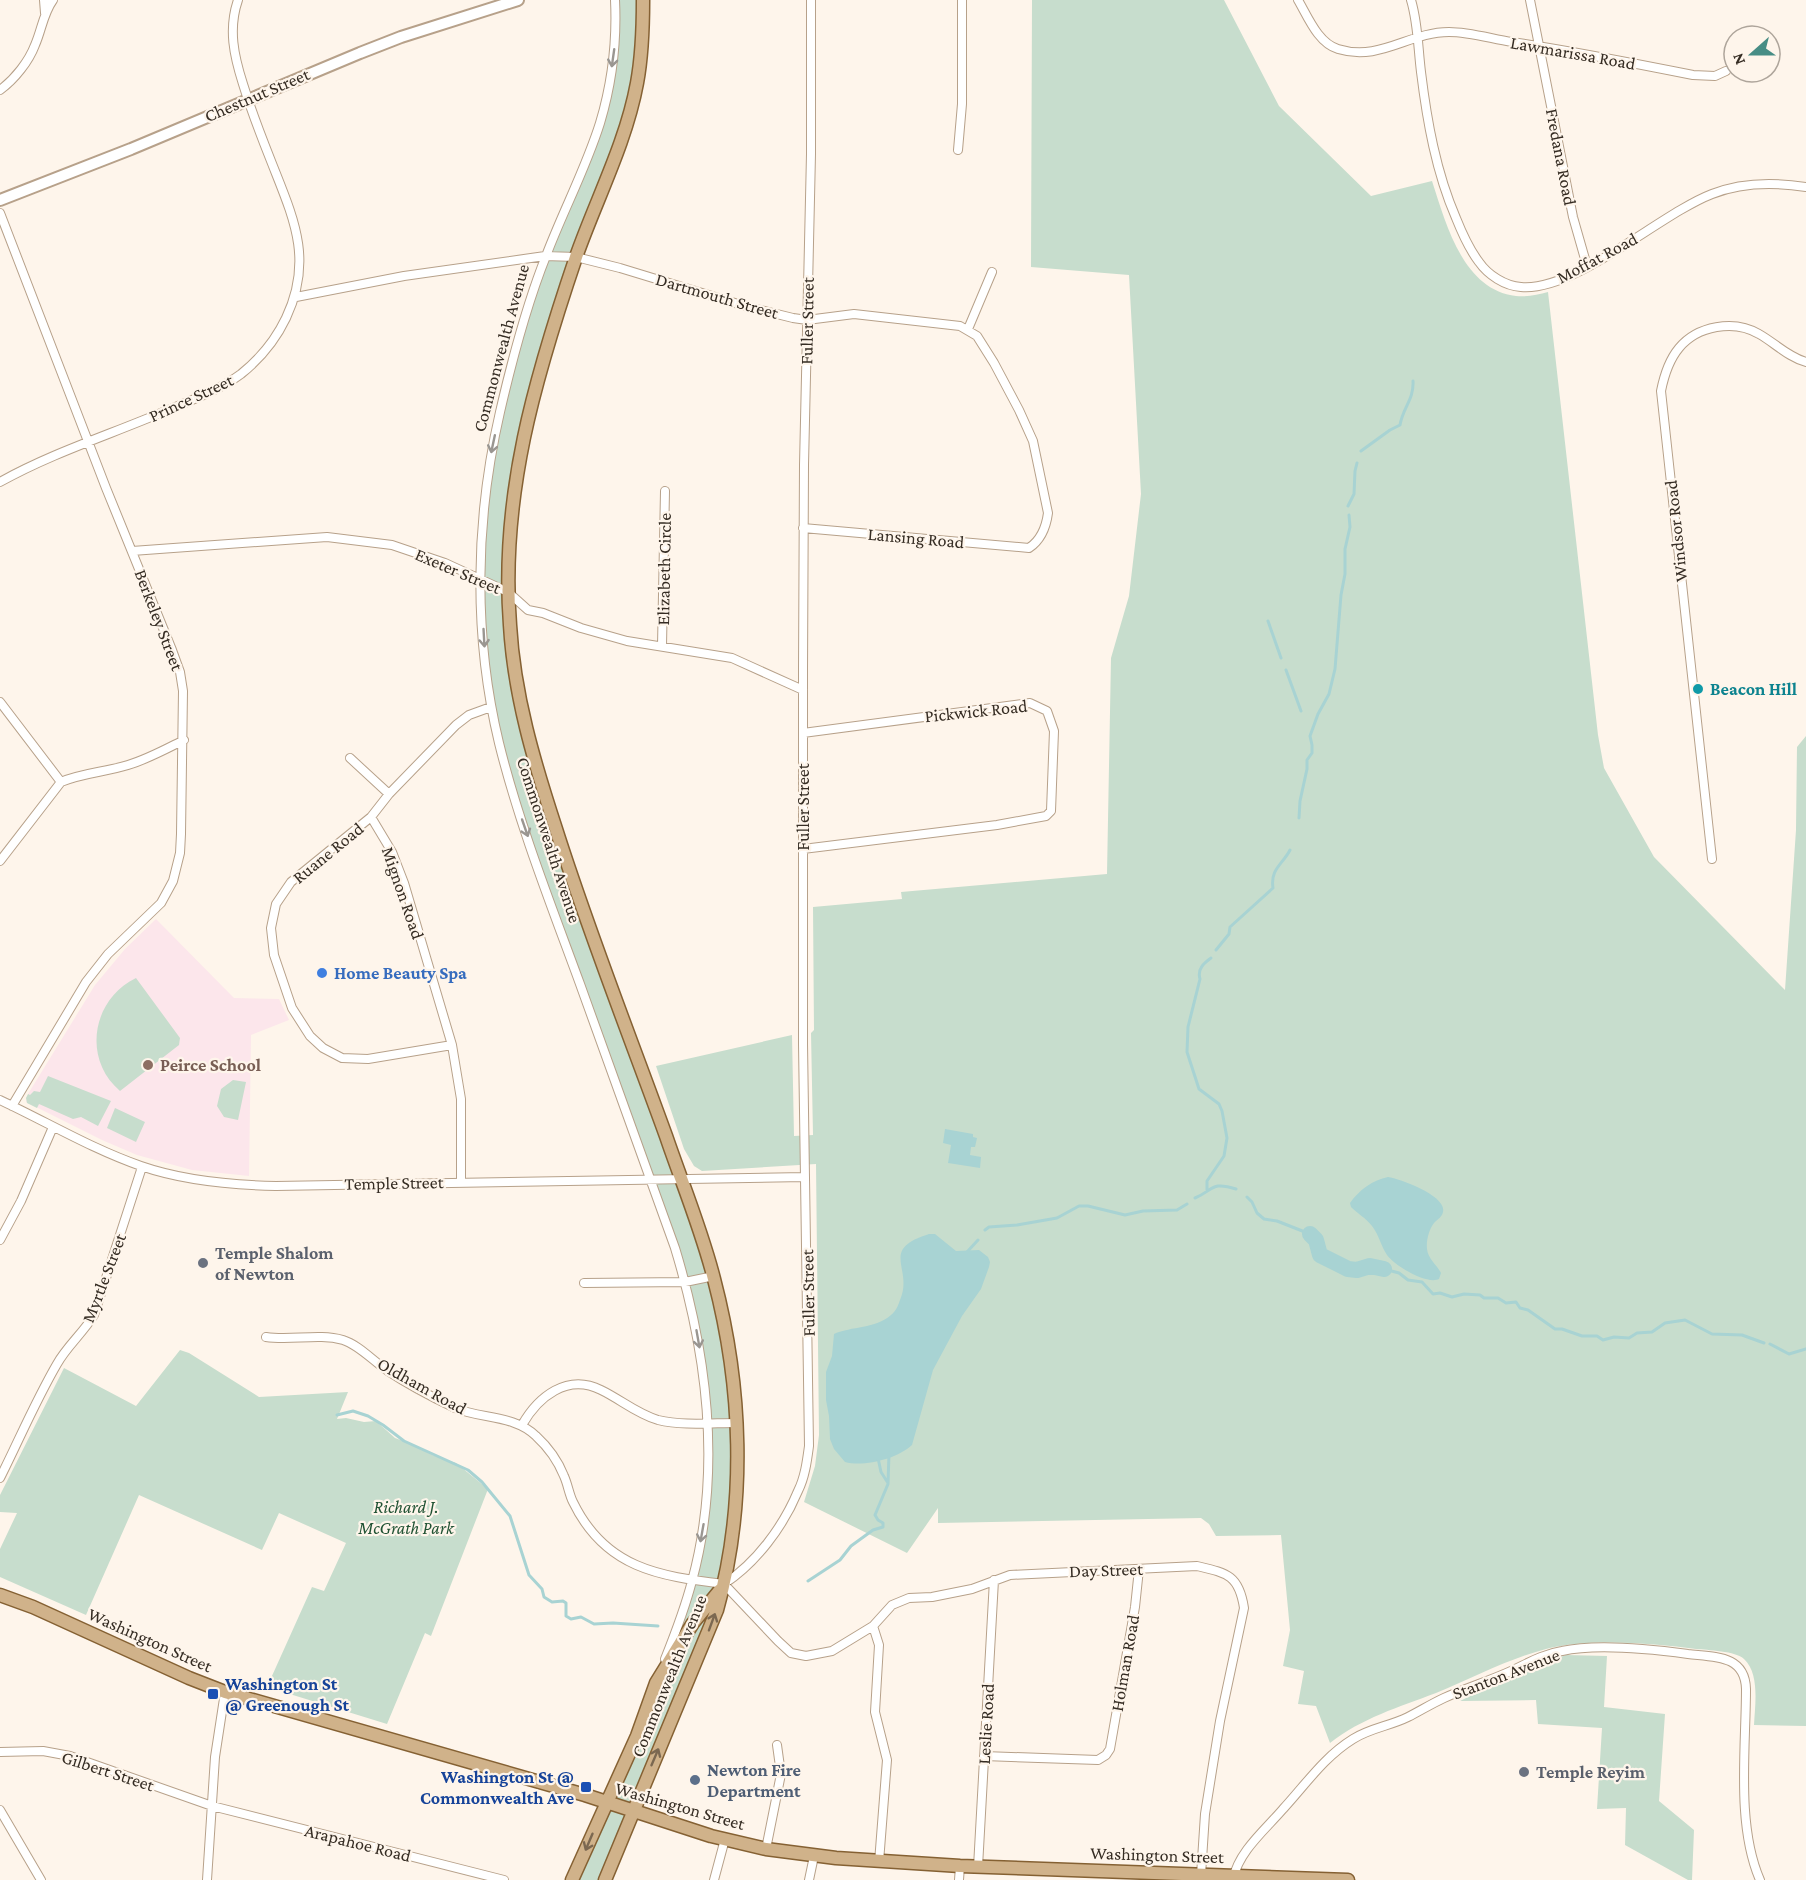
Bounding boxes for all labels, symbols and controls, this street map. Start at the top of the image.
north arrow [1722,24,1782,84]
street label: Lawmarissa Road [1509,32,1638,74]
one-way arrow [607,48,618,68]
text: N [1729,51,1748,67]
street label: Chestnut Street [202,64,313,126]
street label: Fredana Road [1542,107,1580,208]
street label: Moffat Road [1553,228,1641,288]
street label: Commonwealth Avenue [469,262,533,434]
street label: Dartmouth Street [653,269,782,323]
street label: Fuller Street [796,276,818,365]
street label: Prince Street [146,369,237,426]
one-way arrow [487,434,498,453]
street label: Windsor Road [1661,479,1691,583]
street label: Elizabeth Circle [653,512,675,626]
street label: Lansing Road [867,524,966,552]
street label: Exeter Street [412,544,505,598]
street label: Berkeley Street [131,567,188,674]
one-way arrow [478,627,489,647]
place label: Beacon Hill [1710,679,1797,699]
marker: Beacon Hill [1691,682,1705,696]
street label: Pickwick Road [924,696,1029,726]
street label: Commonwealth Avenue [513,755,585,925]
street label: Fuller Street [793,762,813,851]
street label: Ruane Road [289,818,368,888]
one-way arrow [520,818,531,837]
street label: Mignon Road [378,844,428,942]
place label: Home Beauty Spa [334,963,467,983]
marker: Home Beauty Spa [315,966,329,980]
place label: Peirce School [160,1055,261,1075]
marker: Peirce School [141,1058,155,1072]
street label: Temple Street [344,1172,445,1194]
street label: Myrtle Street [78,1230,131,1325]
place label: Temple Shalom of Newton [215,1243,334,1284]
street label: Fuller Street [797,1248,819,1337]
marker: Temple Shalom of Newton [196,1256,210,1270]
one-way arrow [693,1328,704,1348]
street label: Oldham Road [374,1353,470,1419]
park label: Richard J. McGrath Park [357,1497,455,1538]
one-way arrow [696,1522,707,1542]
street label: Day Street [1069,1559,1144,1581]
street label: Commonwealth Avenue [627,1592,711,1760]
street label: Washington Street [85,1604,216,1677]
one-way arrow [707,1613,718,1632]
street label: Holman Road [1107,1613,1143,1713]
street label: Stanton Avenue [1450,1644,1562,1704]
place label: Washington St @ Greenough St [224,1674,349,1715]
street label: Leslie Road [974,1682,998,1765]
marker: Washington St @ Greenough St [206,1687,220,1701]
street label: Gilbert Street [59,1747,158,1796]
one-way arrow [650,1749,661,1767]
place label: Newton Fire Department [707,1760,801,1801]
place label: Temple Reyim [1536,1762,1646,1782]
marker: Temple Reyim [1517,1765,1531,1779]
place label: Washington St @ Commonwealth Ave [420,1767,574,1808]
marker: Newton Fire Department [688,1773,702,1787]
street label: Washington Street [613,1778,748,1834]
marker: Washington St @ Commonwealth Ave [579,1780,593,1794]
street label: Arapahoe Road [303,1820,414,1866]
one-way arrow [583,1832,594,1850]
street label: Washington Street [1090,1843,1225,1867]

